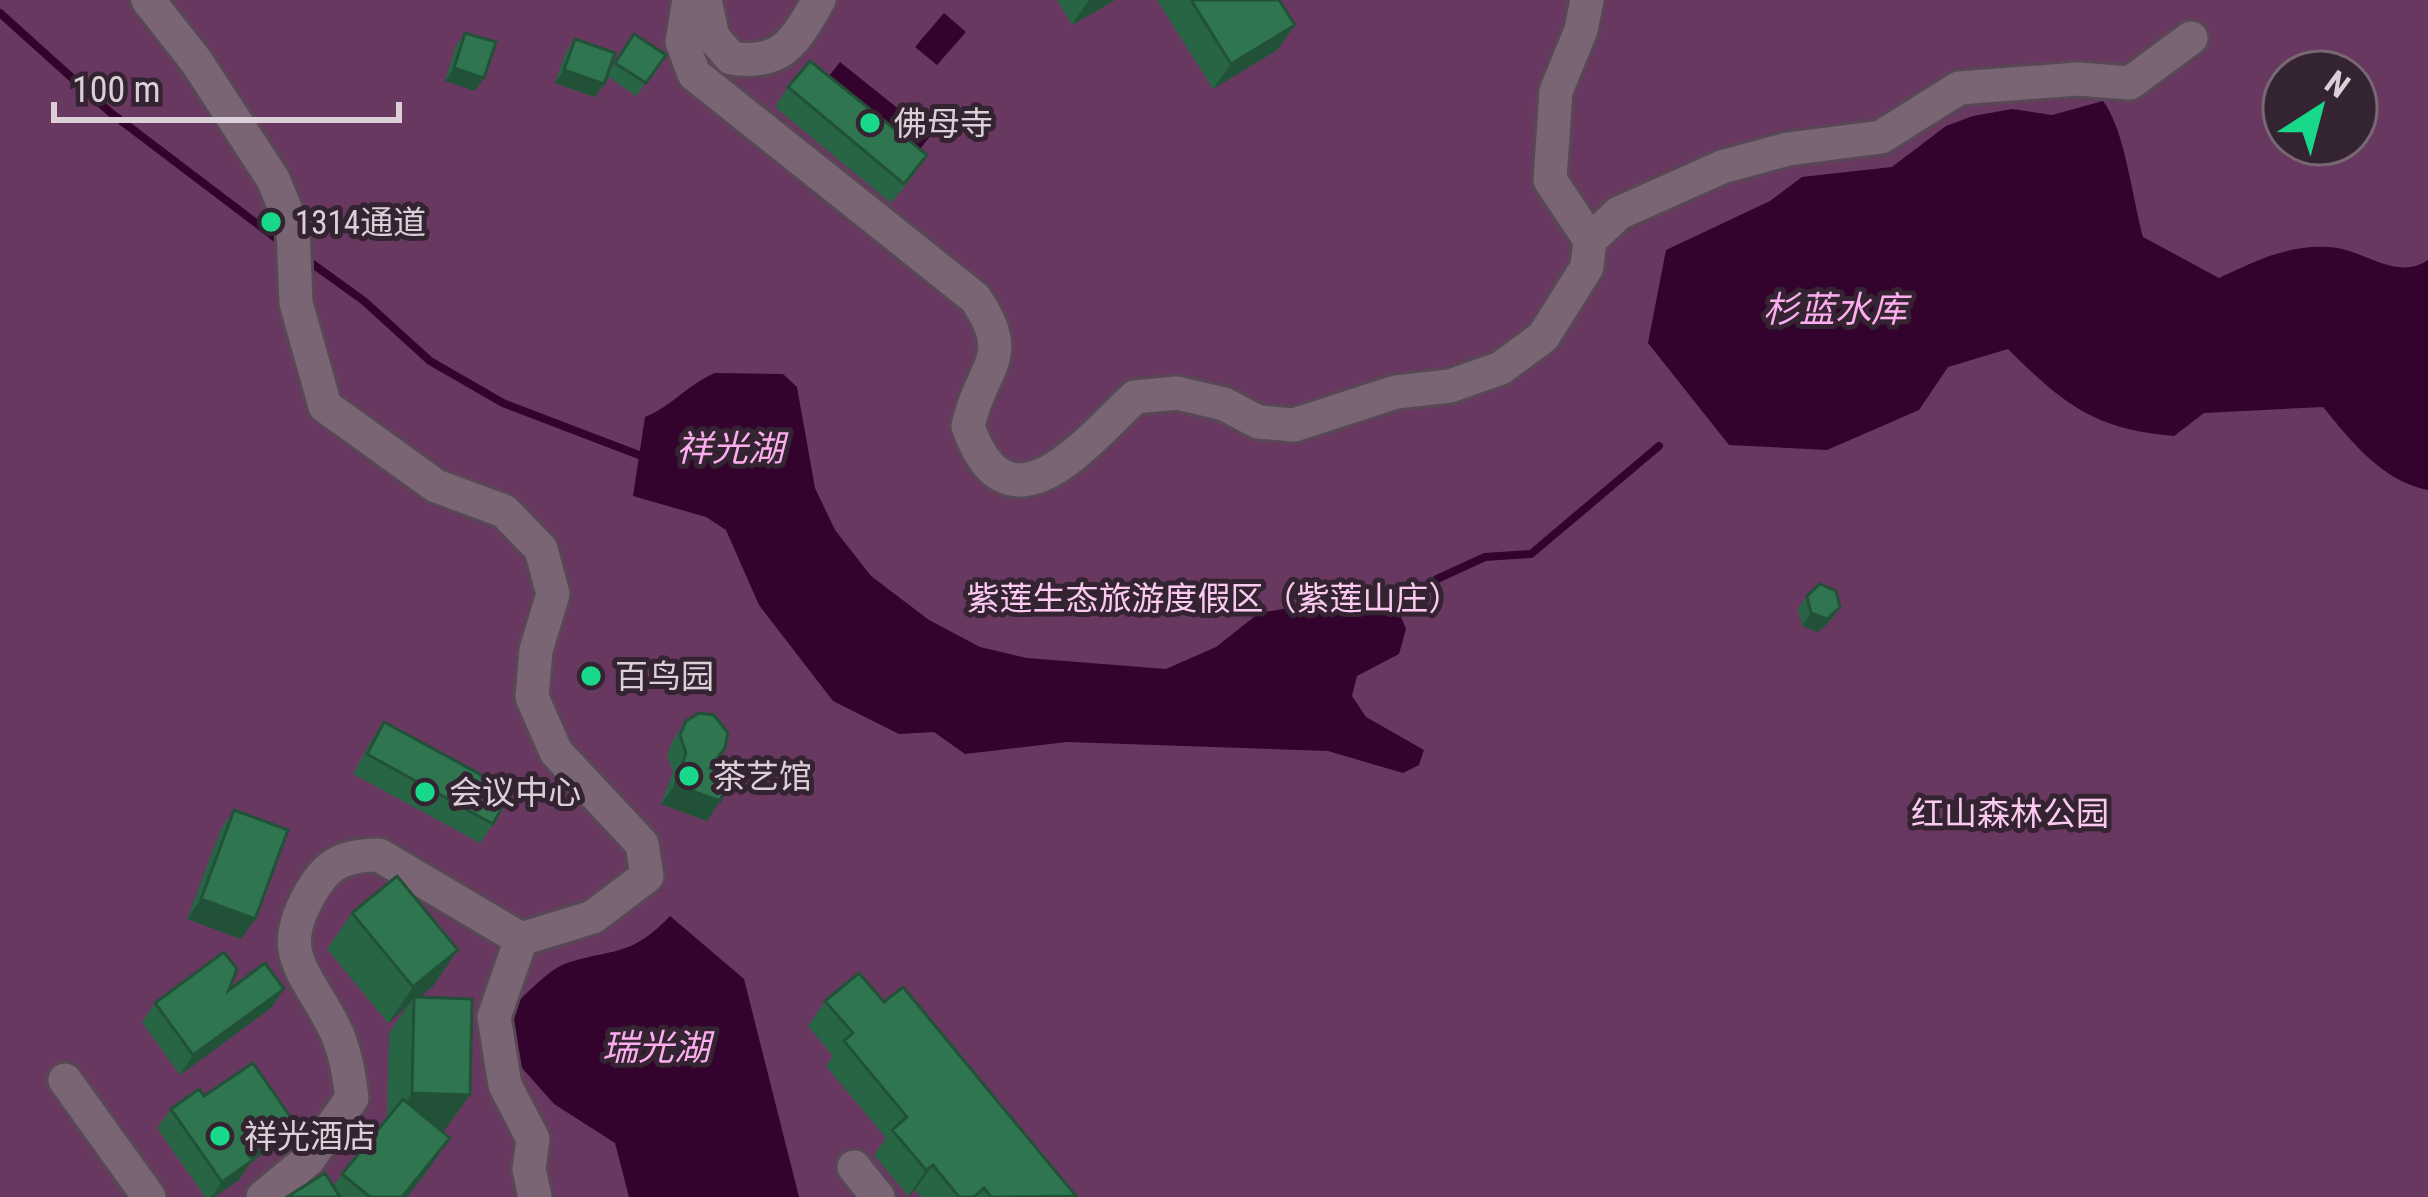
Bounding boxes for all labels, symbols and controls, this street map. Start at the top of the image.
scale bar [54,48,399,122]
north arrow [2260,48,2380,168]
text: N [2318,62,2357,106]
text: 100 m [72,69,161,111]
place label: 佛母寺 [894,104,993,143]
marker: 佛母寺 [857,110,883,136]
place label: 1314通道 [295,203,426,242]
marker: 1314通道 [258,209,284,235]
water label: 杉蓝水库 [1763,289,1912,331]
water label: 祥光湖 [676,428,789,470]
park label: 紫莲生态旅游度假区（紫莲山庄） [967,579,1462,618]
place label: 百鸟园 [615,657,714,696]
marker: 百鸟园 [578,663,604,689]
place label: 茶艺馆 [713,757,812,796]
marker: 茶艺馆 [676,763,702,789]
place label: 会议中心 [449,773,581,812]
marker: 会议中心 [412,779,438,805]
park label: 红山森林公园 [1911,794,2109,833]
water label: 瑞光湖 [602,1027,715,1069]
place label: 祥光酒店 [244,1117,376,1156]
marker: 祥光酒店 [207,1123,233,1149]

